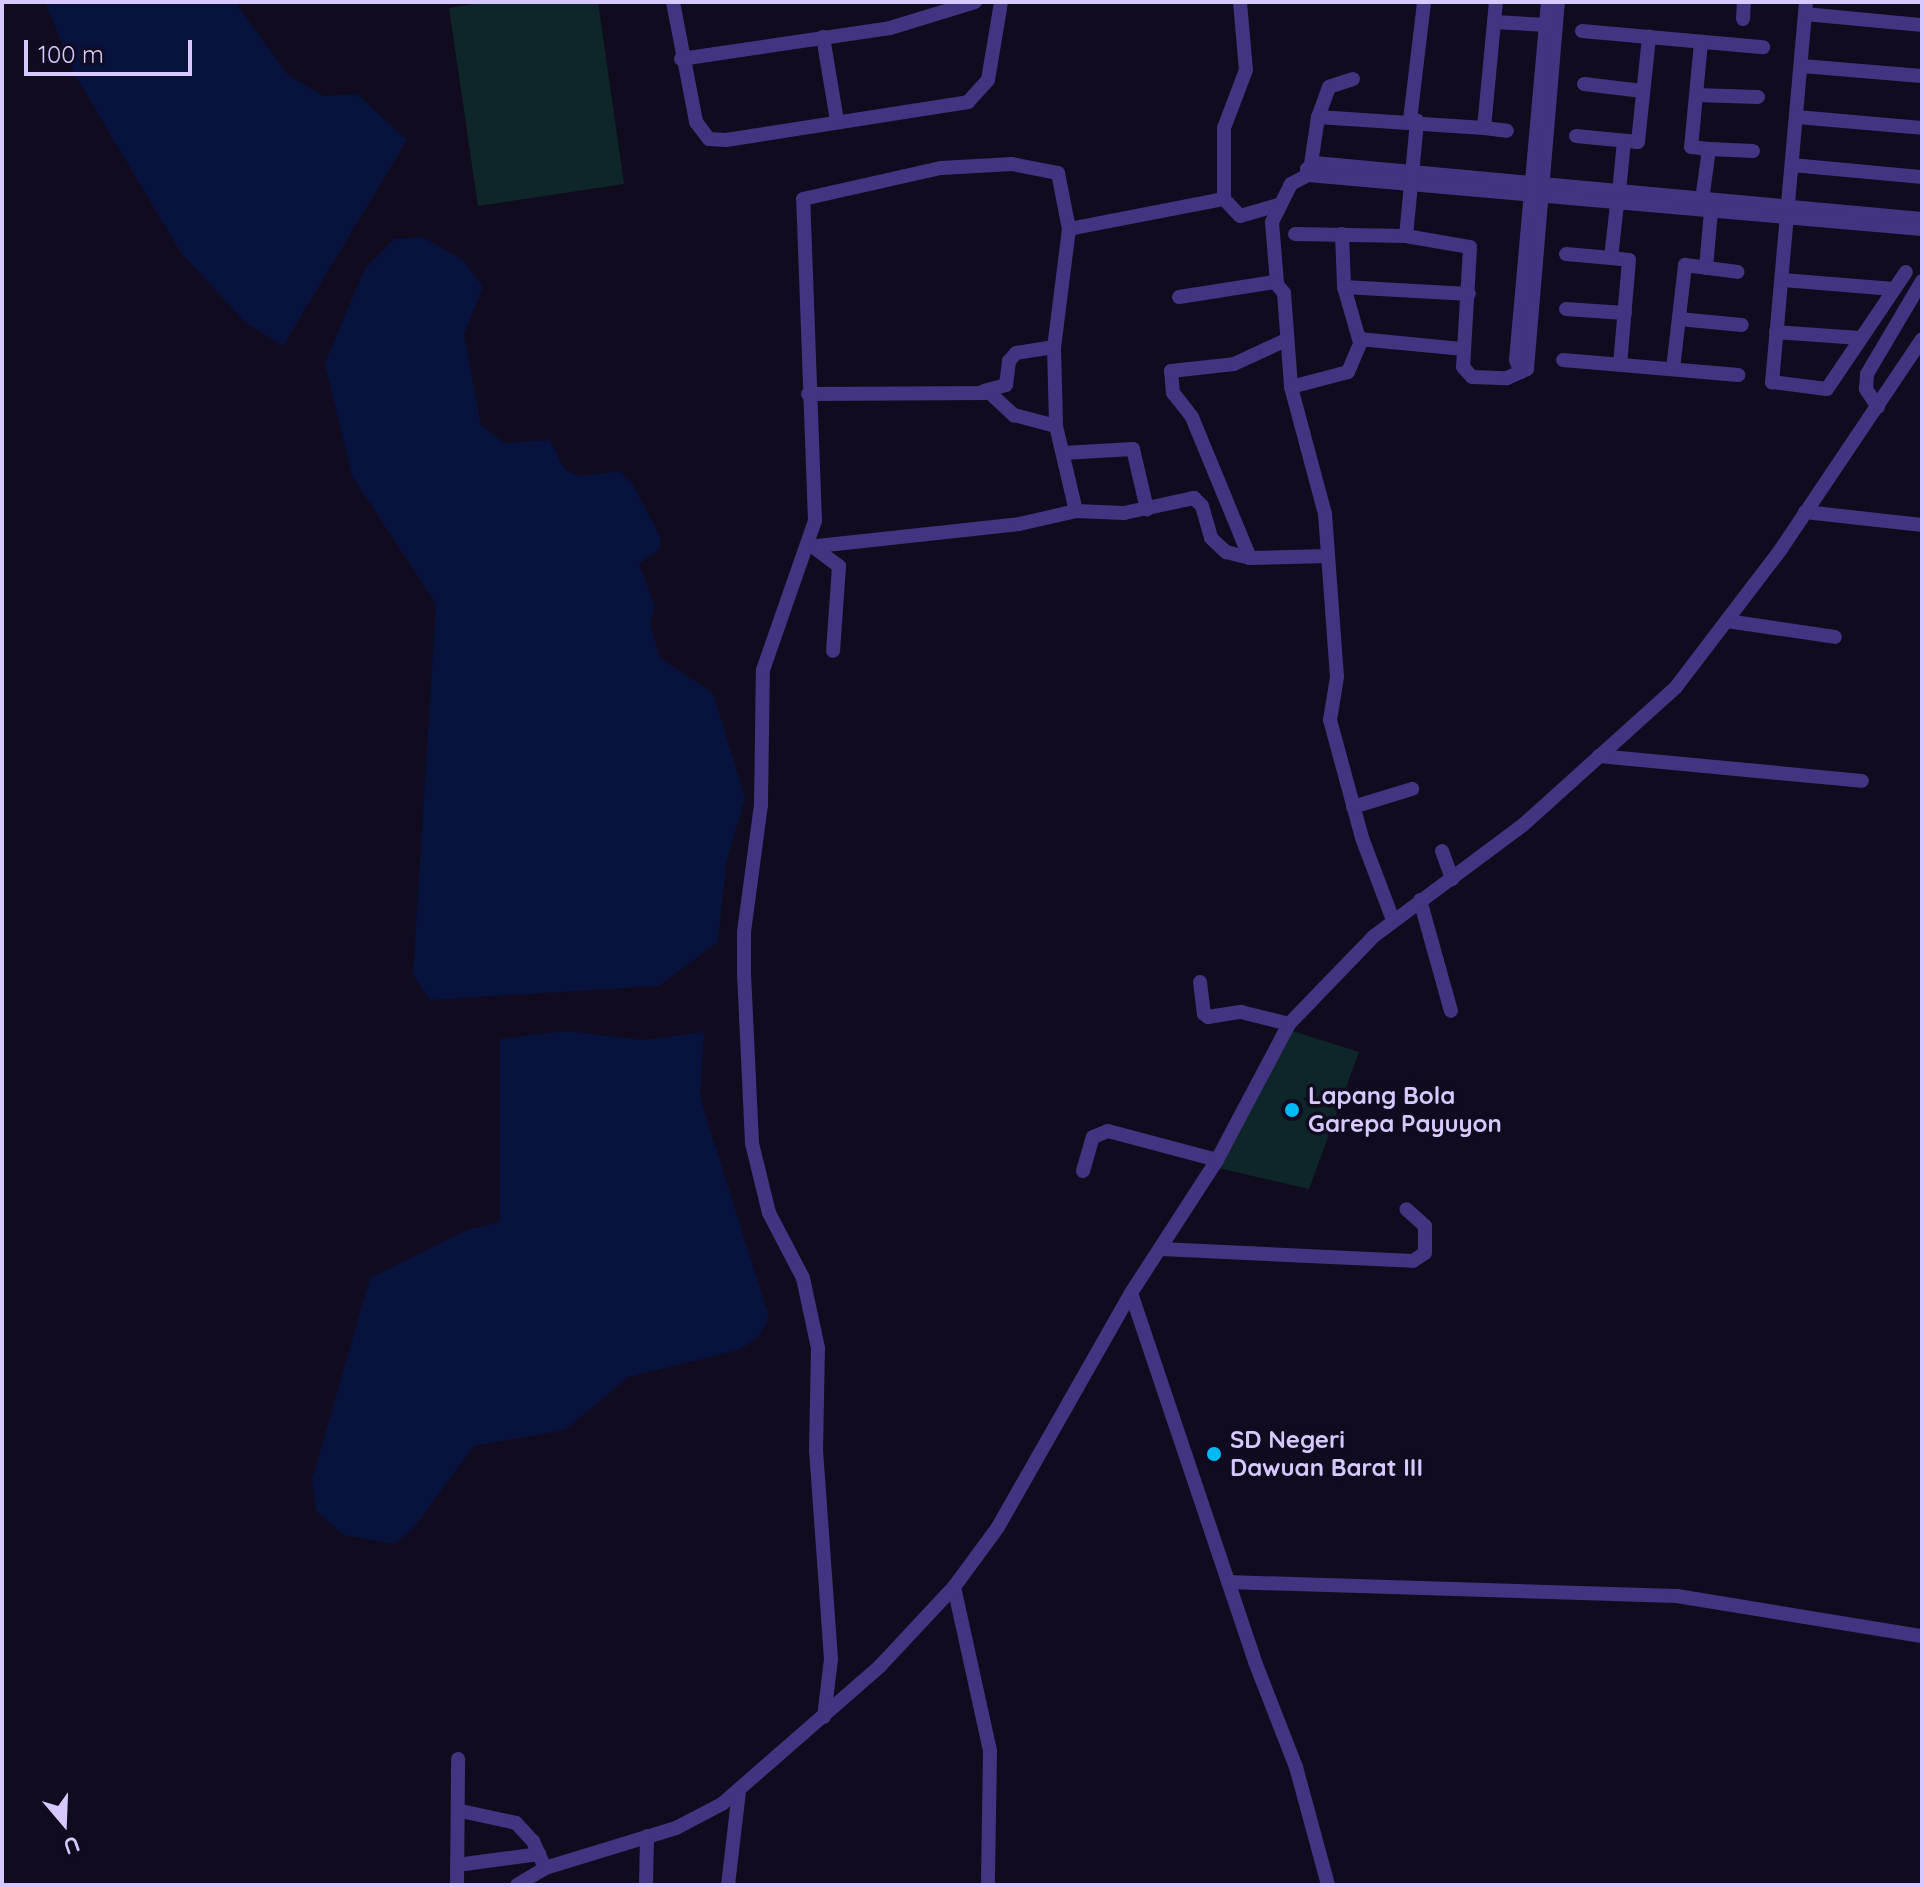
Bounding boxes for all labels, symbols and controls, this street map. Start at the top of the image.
scale bar [28,24,196,74]
text: 100 m [38,39,104,69]
place label: Lapang Bola Garepa Payuyon [1308,1082,1502,1138]
marker: Lapang Bola Garepa Payuyon [1283,1101,1301,1119]
place label: SD Negeri Dawuan Barat III [1230,1426,1423,1482]
marker: SD Negeri Dawuan Barat III [1205,1445,1223,1463]
north arrow [24,1783,104,1863]
text: U [60,1830,84,1861]

